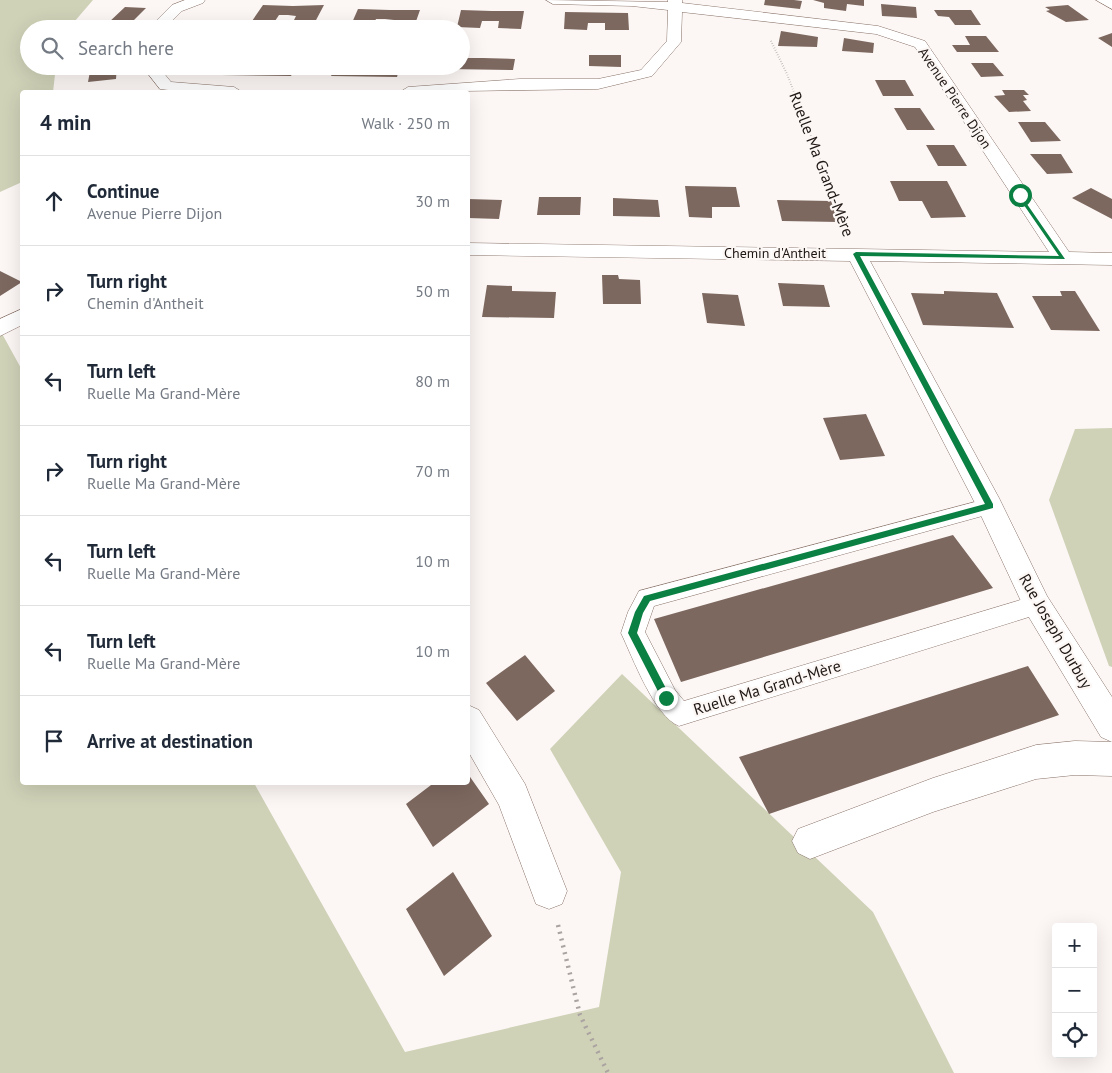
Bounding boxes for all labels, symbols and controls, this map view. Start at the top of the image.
search box [20,20,470,75]
icon: search [38,34,66,62]
text: Search here [78,36,174,60]
street label: Avenue Pierre Dijon [914,44,996,152]
street label: Ruelle Ma Grand-Mère [785,89,859,239]
text: 4 min [40,109,91,136]
text: Walk · 250 m [361,113,450,133]
text: Continue [87,179,159,203]
route start [1009,184,1032,207]
icon: ahead [40,187,68,215]
text: 30 m [415,191,450,211]
text: Avenue Pierre Dijon [87,203,222,223]
street label: Chemin d'Antheit [724,244,826,262]
text: Turn right [87,269,167,293]
icon: right [40,277,68,305]
text: 50 m [415,281,450,301]
text: Chemin d'Antheit [87,293,204,313]
text: Turn left [87,359,156,383]
icon: left [40,367,68,395]
text: 80 m [415,371,450,391]
text: Ruelle Ma Grand-Mère [87,383,240,403]
text: Turn right [87,449,167,473]
icon: right [40,457,68,485]
text: 70 m [415,461,450,481]
text: Ruelle Ma Grand-Mère [87,473,240,493]
text: Turn left [87,539,156,563]
icon: left [40,547,68,575]
text: 10 m [415,551,450,571]
text: Ruelle Ma Grand-Mère [87,563,240,583]
street label: Rue Joseph Durbuy [1015,570,1097,693]
text: Turn left [87,629,156,653]
icon: left [40,637,68,665]
text: 10 m [415,641,450,661]
text: Ruelle Ma Grand-Mère [87,653,240,673]
street label: Ruelle Ma Grand-Mère [691,655,843,719]
route end [655,687,678,710]
icon: arrive [40,727,68,755]
text: Arrive at destination [87,729,253,753]
map controls [1052,923,1097,1058]
button: + [1052,923,1097,968]
button: − [1052,968,1097,1013]
button: locate [1052,1013,1097,1058]

